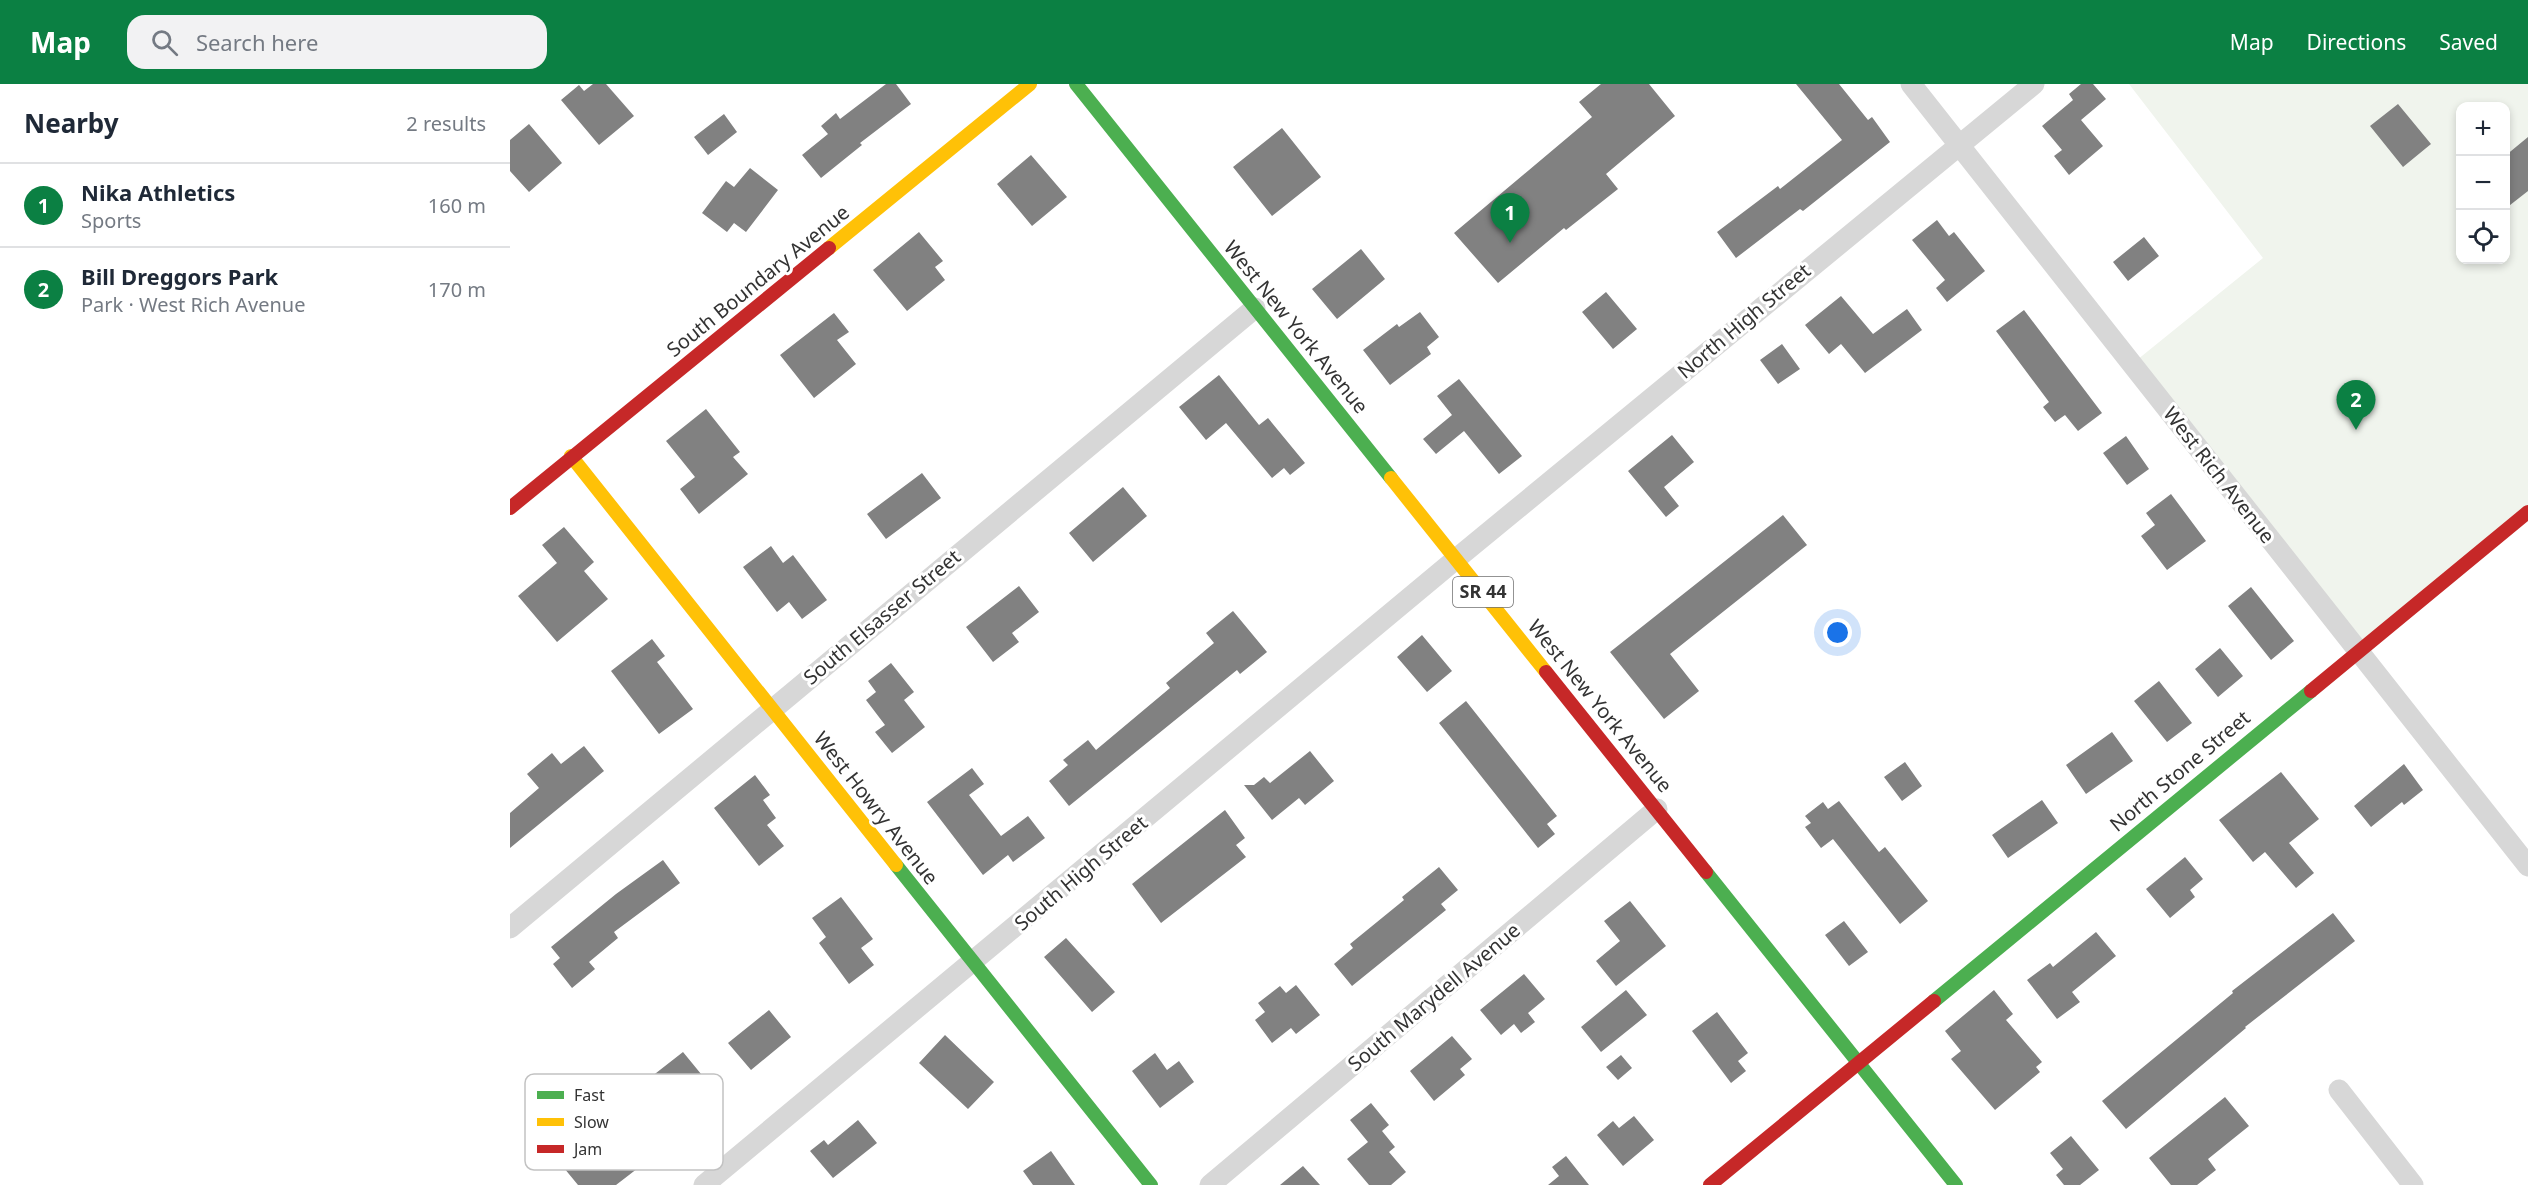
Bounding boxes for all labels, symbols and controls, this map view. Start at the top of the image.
search box [127,15,547,69]
text: Map [30,23,91,61]
icon: search [148,26,181,59]
text: Search here [196,27,318,57]
text: Map [2230,28,2274,56]
text: Directions [2307,28,2406,56]
text: Saved [2439,28,2498,56]
map controls [2456,102,2510,264]
button: + [2456,102,2510,156]
text: Nearby [24,105,119,141]
text: 2 results [406,110,486,137]
button: − [2456,156,2510,210]
text: Nika Athletics [81,177,235,207]
text: 1 [38,192,49,219]
text: 160 m [428,192,486,219]
pin: 1 [1490,194,1530,243]
street label: South Boundary Avenue [661,199,855,363]
text: Sports [81,207,141,234]
button: locate [2456,210,2510,264]
street label: West New York Avenue [1218,235,1375,419]
street label: North High Street [1671,257,1816,384]
text: Bill Dreggors Park [81,261,278,291]
text: 2 [38,276,49,303]
text: 170 m [428,276,486,303]
text: Park · West Rich Avenue [81,291,305,318]
pin: 2 [2336,380,2376,430]
street label: West Rich Avenue [2158,401,2281,549]
street label: South Elsasser Street [798,543,966,690]
road number: SR 44 [1453,577,1513,607]
street label: West New York Avenue [1522,614,1679,798]
your location [1823,618,1852,647]
street label: North Stone Street [2104,704,2256,837]
street label: West Howry Avenue [808,725,945,890]
street label: South High Street [1008,809,1153,936]
street label: South Marydell Avenue [1342,916,1526,1077]
legend [525,1074,723,1170]
text: Fast [574,1084,605,1106]
text: Slow [574,1111,609,1133]
text: Jam [572,1138,602,1160]

